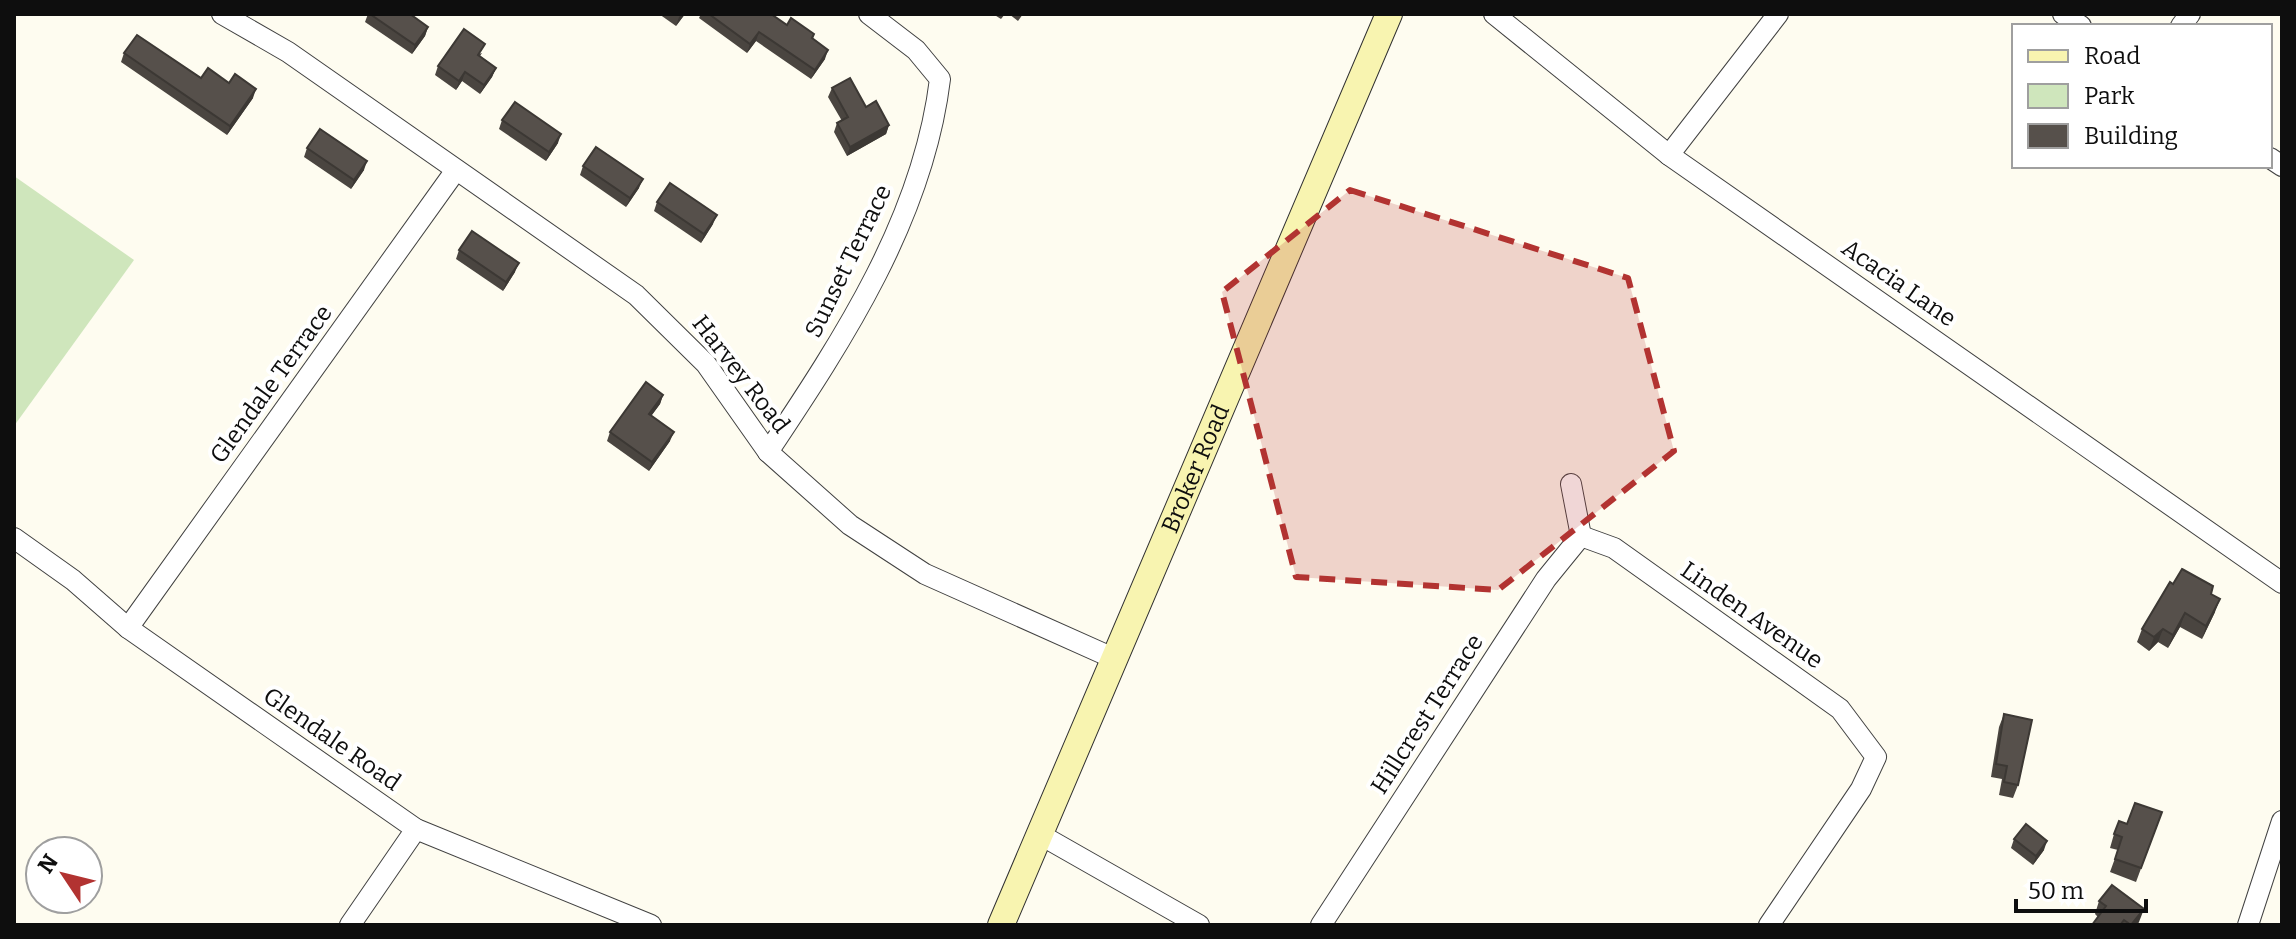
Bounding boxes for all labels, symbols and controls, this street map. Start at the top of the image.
legend [2012,24,2272,168]
text: Road [2084,42,2140,70]
text: Park [2084,82,2135,110]
text: Building [2084,122,2178,150]
street label: Sunset Terrace [799,180,897,342]
street label: Acacia Lane [1837,233,1961,333]
street label: Glendale Terrace [204,299,338,469]
street label: Harvey Road [686,310,796,438]
street label: Broker Road [1156,400,1235,537]
street label: Linden Avenue [1676,556,1828,674]
street label: Hillcrest Terrace [1365,629,1489,799]
street label: Glendale Road [258,681,406,797]
north arrow [24,835,104,915]
text: N [32,849,64,879]
scale bar [2016,863,2146,913]
text: 50 m [2028,877,2084,905]

